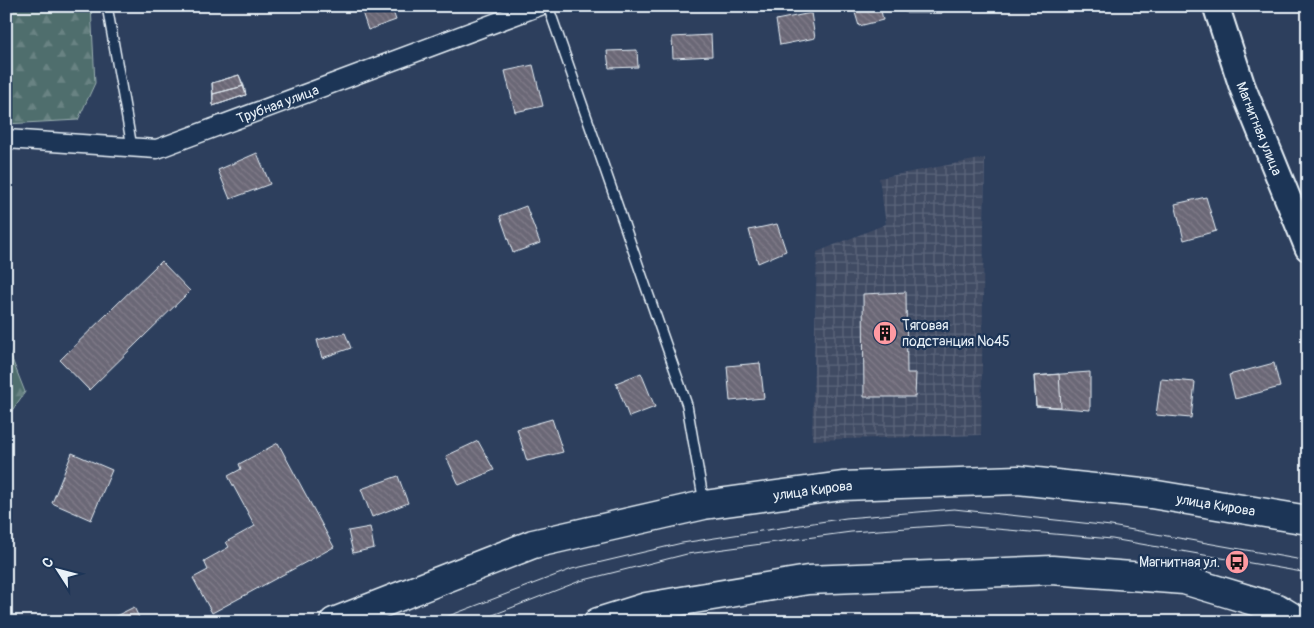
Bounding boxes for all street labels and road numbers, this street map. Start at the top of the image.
street label: Магнитная улица [1232,79,1286,178]
street label: Трубная улица [234,81,321,128]
street label: улица Кирова [771,478,853,505]
street label: улица Кирова [1174,490,1257,520]

